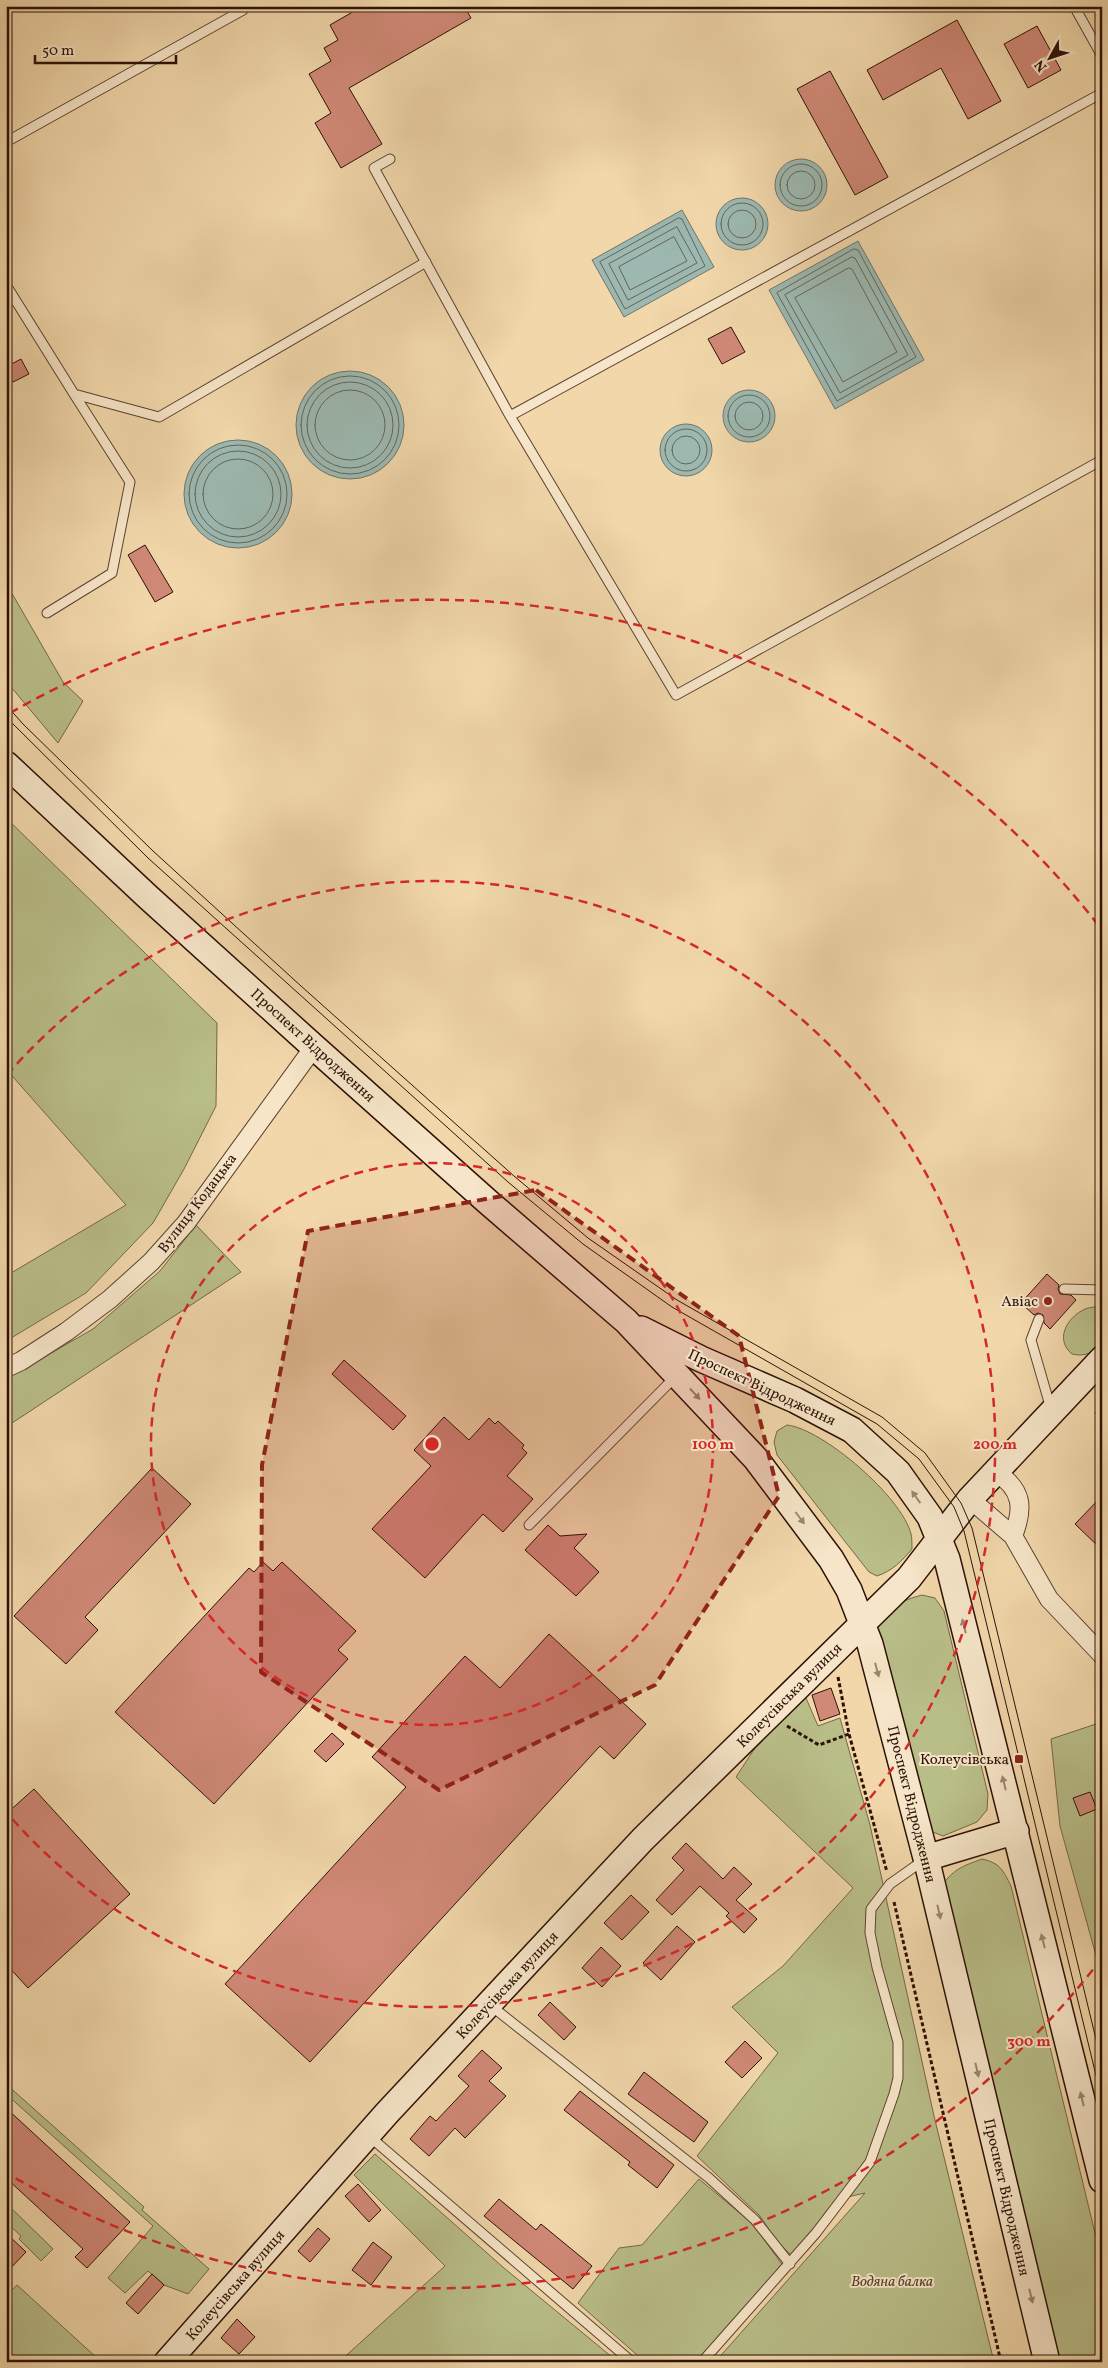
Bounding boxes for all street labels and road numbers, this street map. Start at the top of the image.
street label: Проспект Відродження [245,984,379,1108]
street label: Вулиця Кодацька [154,1150,243,1258]
street label: Проспект Відродження [684,1345,839,1432]
street label: Колеусівська вулиця [733,1639,847,1753]
street label: Проспект Відродження [881,1724,940,1885]
street label: Колеусівська вулиця [452,1927,564,2045]
street label: Проспект Відродження [977,2117,1034,2278]
street label: Колеусівська вулиця [182,2226,290,2346]

